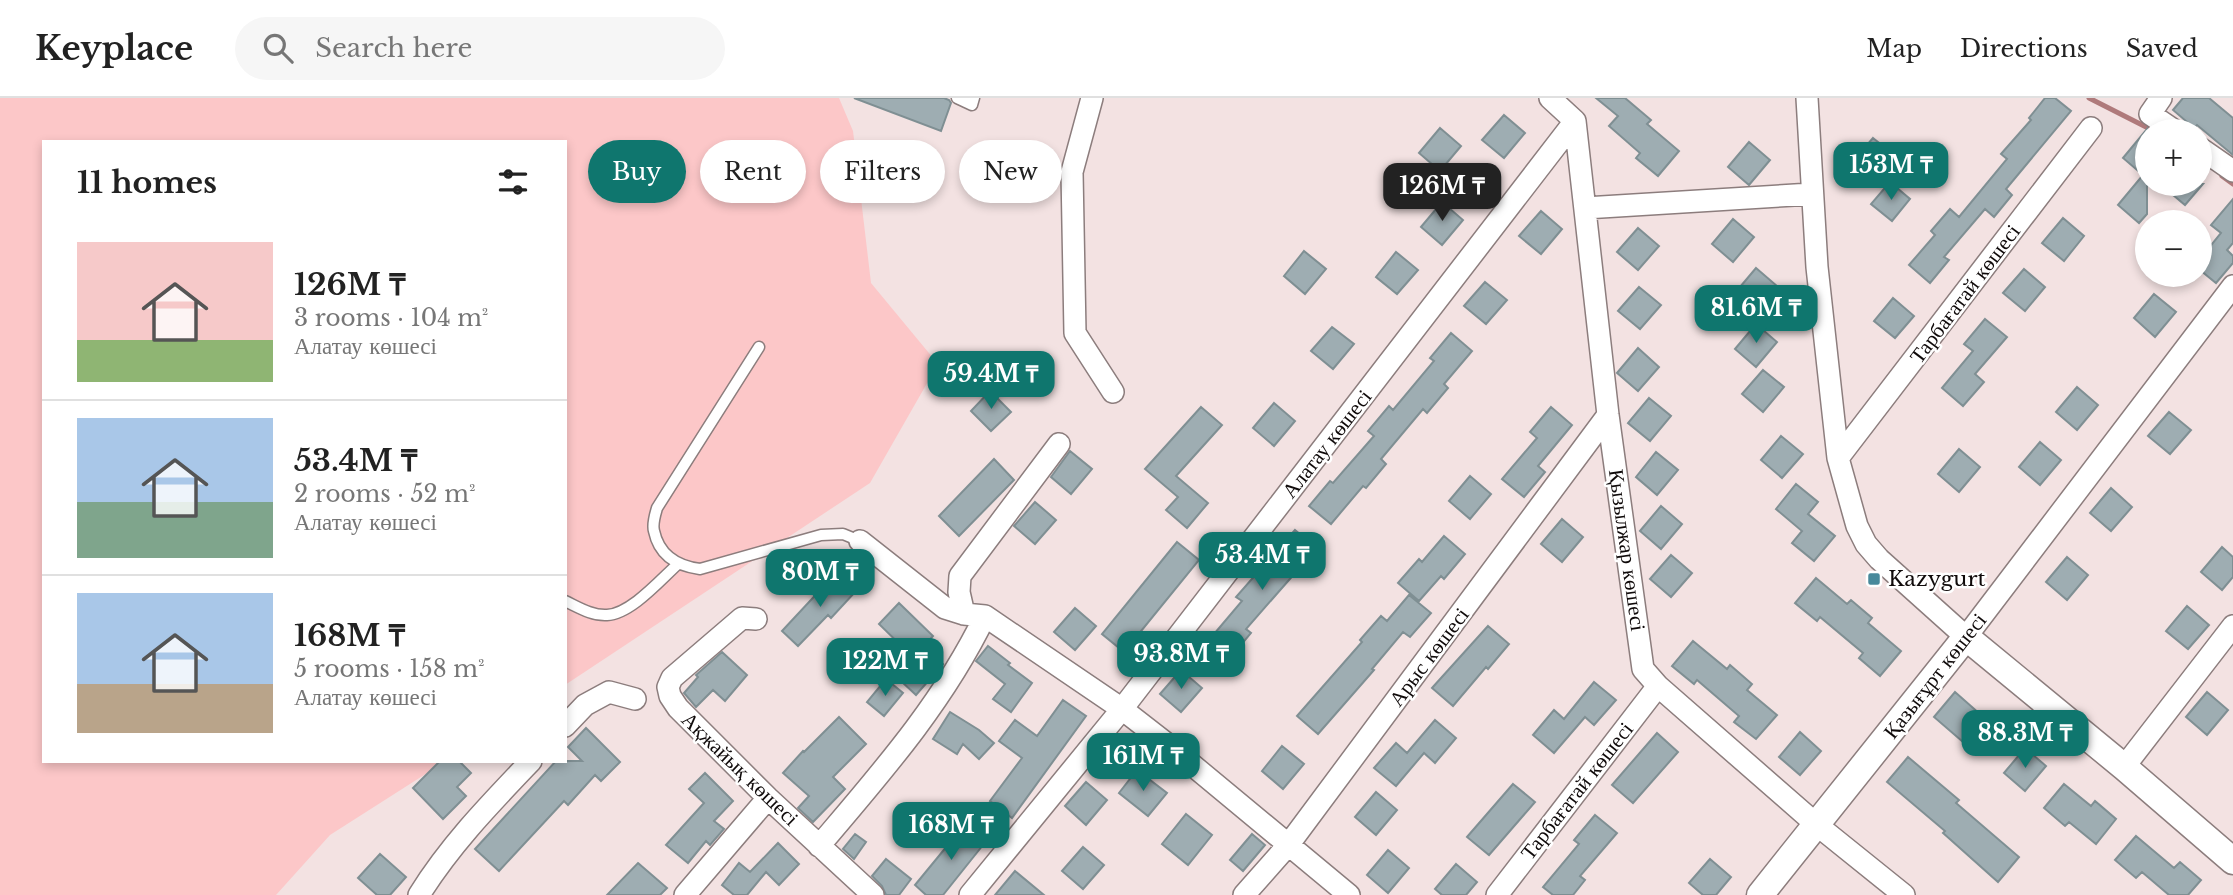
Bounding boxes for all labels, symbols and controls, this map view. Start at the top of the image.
search box [235,17,725,80]
text: Keyplace [35,28,193,69]
icon: search [259,29,297,67]
text: Search here [315,32,472,64]
text: Map [1866,34,1922,63]
text: Directions [1960,34,2088,63]
text: Saved [2126,34,2198,63]
map controls [2135,119,2212,287]
button: + [2135,119,2212,196]
chip: Buy [588,140,686,203]
chip: Rent [700,140,806,203]
chip: Filters [820,140,945,203]
chip: New [959,140,1062,203]
pin: 153M ₸ [1834,142,1948,202]
text: 153M ₸ [1849,151,1933,179]
icon: filters [494,163,532,201]
text: 11 homes [77,164,217,201]
pin: 126M ₸ [1385,164,1499,223]
text: 126M ₸ [1399,172,1485,200]
button: − [2135,210,2212,287]
street label: Тарбағатай көшесі [1904,219,2026,369]
text: 126M ₸ [294,266,406,303]
icon: home [133,270,217,354]
pin: 81.6M ₸ [1691,286,1821,345]
text: 81.6M ₸ [1711,294,1801,322]
text: 3 rooms · 104 m² [294,304,488,332]
text: Алатау көшесі [294,332,437,360]
pin: 59.4M ₸ [926,352,1056,411]
text: 59.4M ₸ [944,360,1038,388]
street label: Алатау көшесі [1277,384,1378,503]
text: 53.4M ₸ [294,442,417,479]
icon: home [133,446,217,530]
street label: Қызылжар көшесі [1603,467,1651,633]
text: 2 rooms · 52 m² [294,480,476,508]
text: Алатау көшесі [294,508,437,536]
pin: 53.4M ₸ [1197,532,1327,592]
text: 53.4M ₸ [1215,541,1309,569]
pin: 80M ₸ [771,550,869,609]
text: 80M ₸ [782,558,858,586]
place label: Kazygurt [1888,566,1985,592]
marker: Kazygurt [1866,571,1882,587]
street label: Арыс көшесі [1383,602,1475,712]
street label: Қазығұрт көшесі [1878,608,1992,744]
text: 168M ₸ [294,617,405,654]
icon: home [133,621,217,705]
pin: 93.8M ₸ [1116,632,1246,691]
pin: 122M ₸ [828,638,942,698]
text: 93.8M ₸ [1133,640,1229,668]
text: 122M ₸ [843,647,928,675]
text: 5 rooms · 158 m² [294,655,484,683]
text: Алатау көшесі [294,683,437,711]
street label: Ақжайық көшесі [676,707,804,831]
pin: 88.3M ₸ [1960,710,2090,770]
street label: Тарбағатай көшесі [1515,717,1639,865]
text: 88.3M ₸ [1978,719,2072,747]
pin: 161M ₸ [1086,734,1200,793]
text: 161M ₸ [1103,742,1183,770]
pin: 168M ₸ [894,802,1008,862]
text: 168M ₸ [908,811,994,839]

